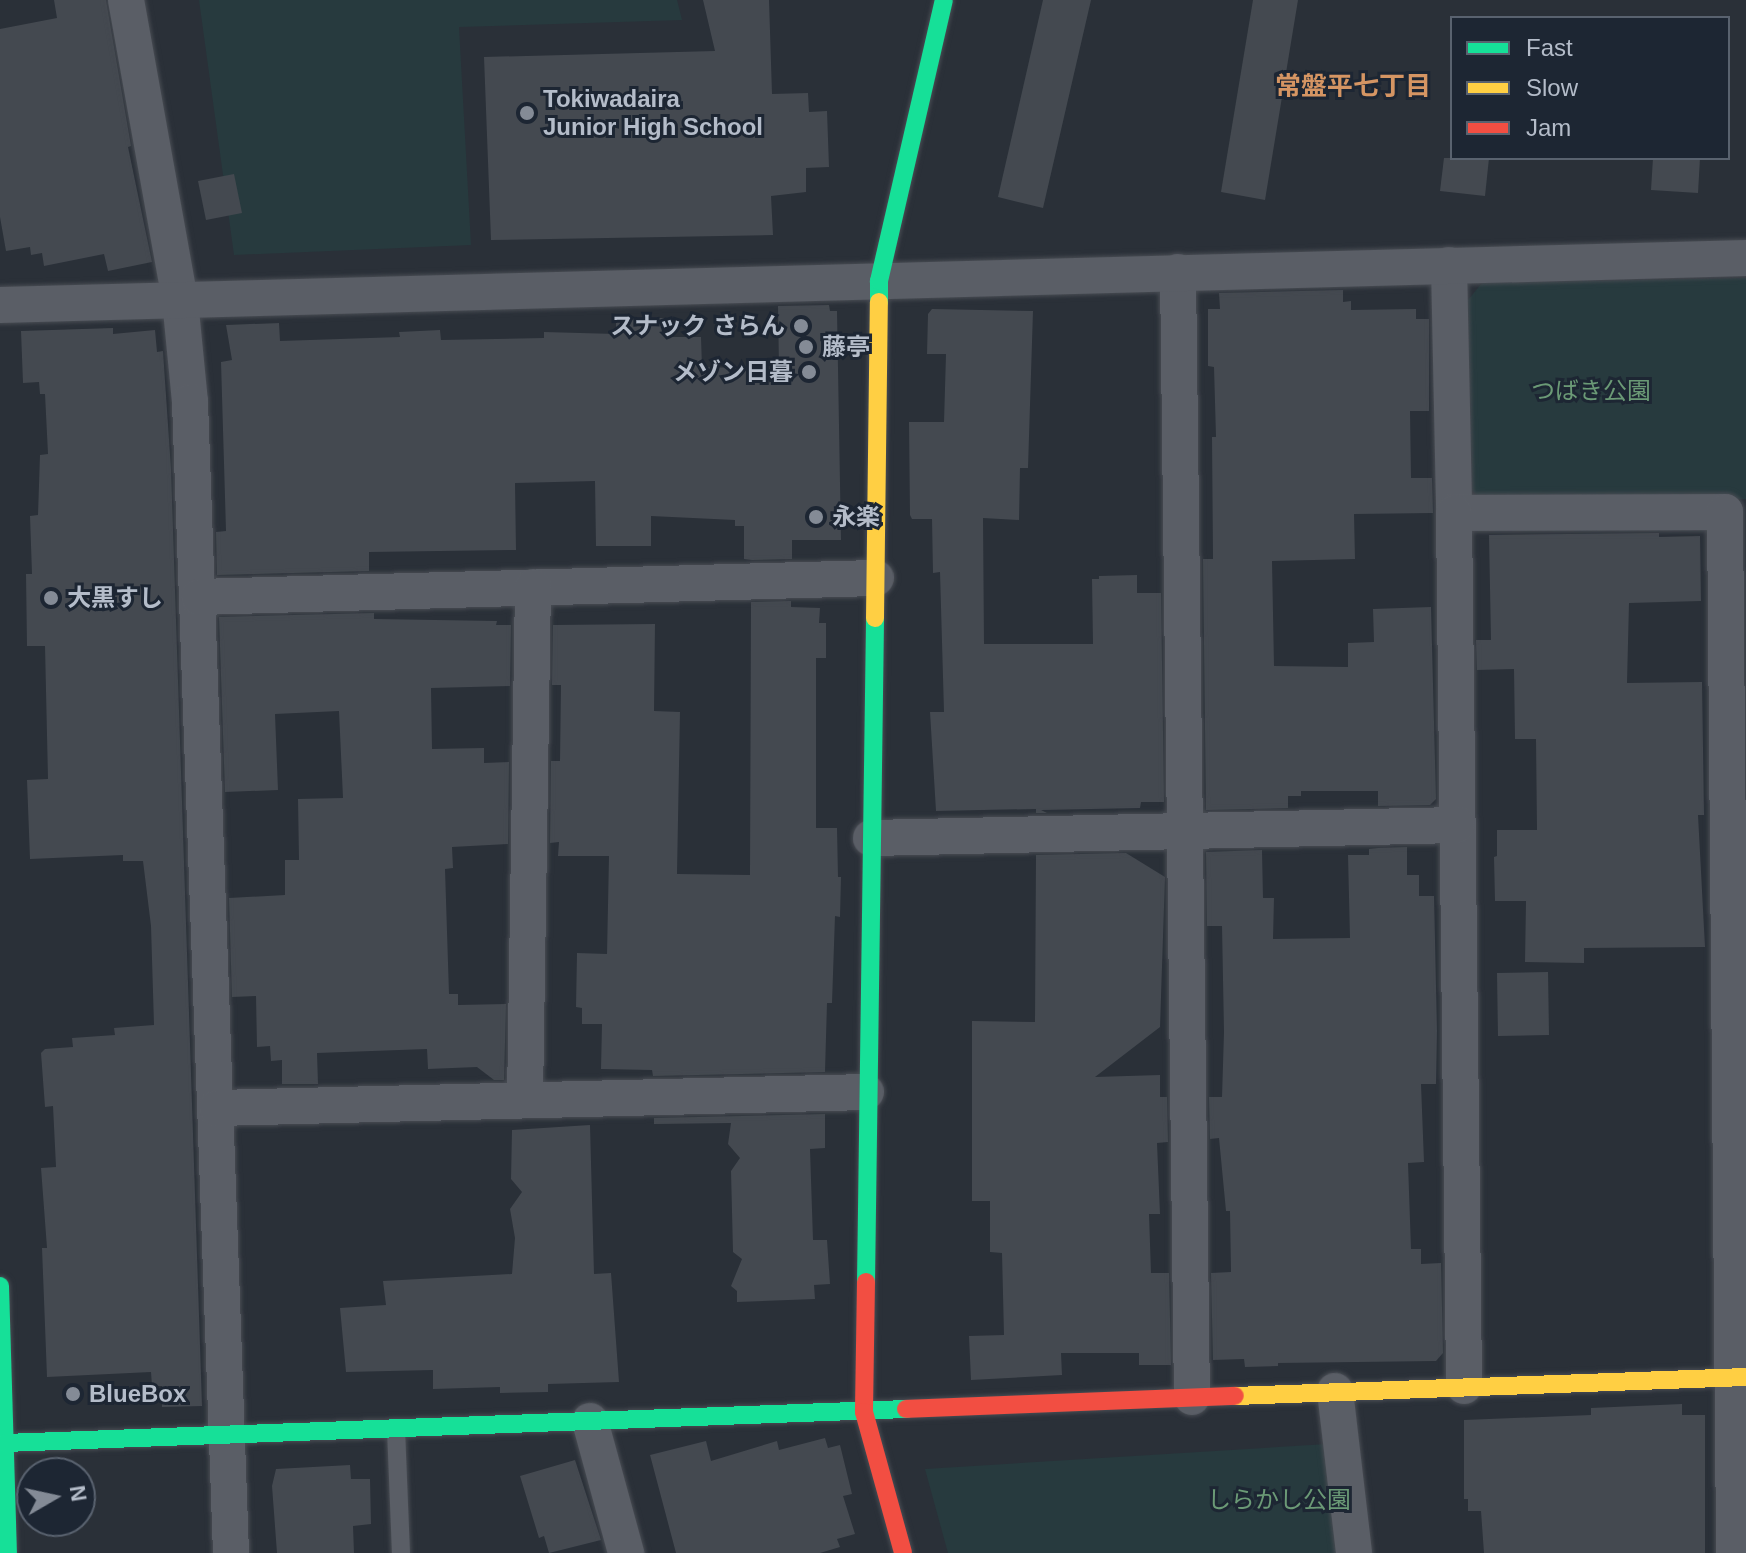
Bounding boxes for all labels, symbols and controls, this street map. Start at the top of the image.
legend [1450,16,1730,160]
text: Fast [1526,34,1573,61]
district label: 常盤平七丁目 [1275,71,1431,103]
text: Slow [1526,74,1578,101]
place label: Tokiwadaira Junior High School [543,85,763,141]
marker: Tokiwadaira Junior High School [518,104,536,122]
text: Jam [1526,114,1571,141]
place label: スナック さらん [610,312,785,340]
marker: スナック さらん [792,317,810,335]
place label: 藤亭 [822,333,870,361]
marker: 藤亭 [797,338,815,356]
place label: メゾン日暮 [673,358,793,386]
marker: メゾン日暮 [800,363,818,381]
park label: つばき公園 [1531,377,1651,405]
place label: 永楽 [832,503,880,531]
marker: 永楽 [807,508,825,526]
place label: 大黒すし [67,584,163,612]
marker: 大黒すし [42,589,60,607]
place label: BlueBox [89,1380,186,1408]
marker: BlueBox [64,1385,82,1403]
north arrow [16,1457,96,1537]
text: N [65,1484,92,1503]
park label: しらかし公園 [1207,1486,1351,1514]

